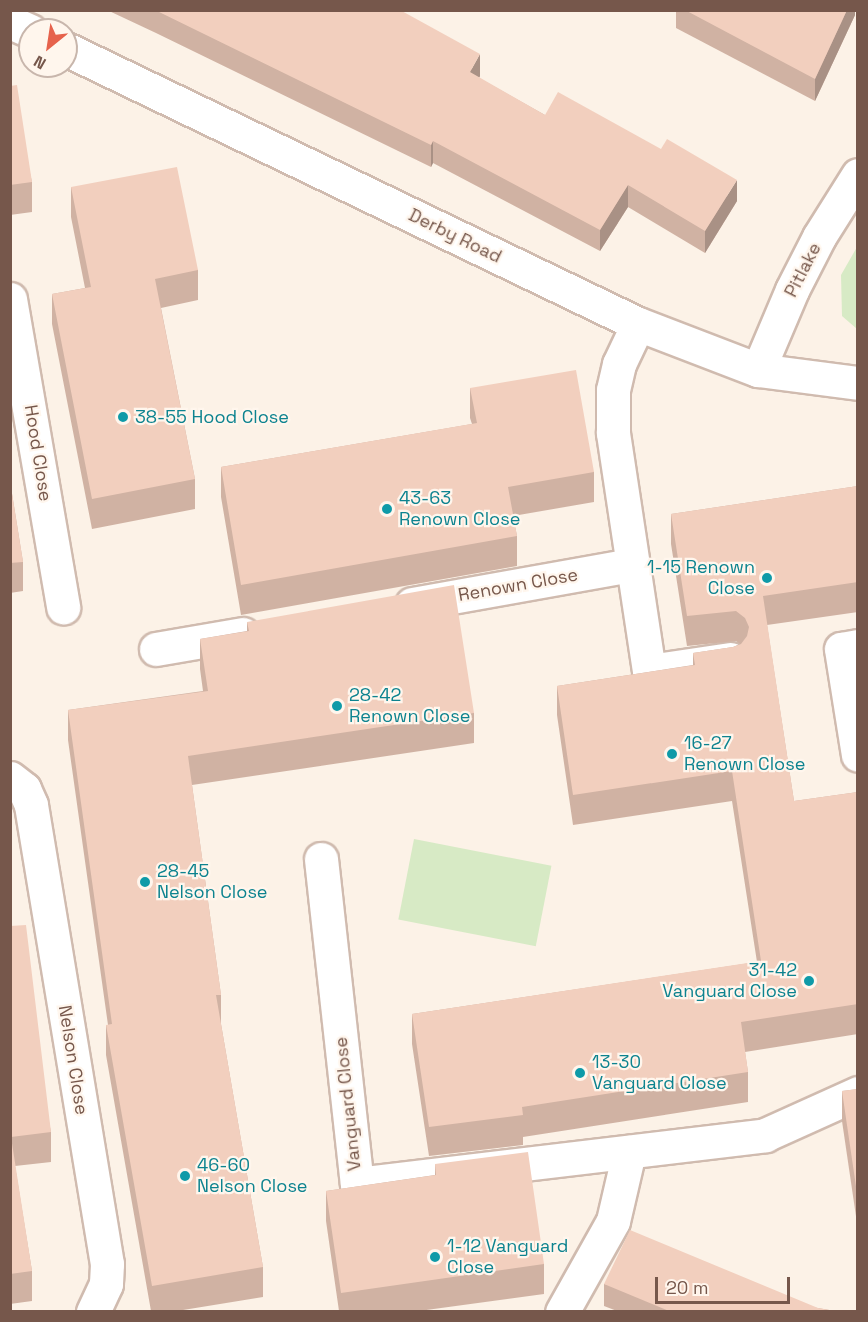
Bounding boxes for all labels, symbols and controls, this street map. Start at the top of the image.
north arrow [18,18,78,78]
text: N [30,51,50,74]
street label: Derby Road [405,204,505,268]
street label: Pitlake [780,239,826,301]
street label: Hood Close [20,403,56,503]
place label: 38-55 Hood Close [135,406,289,428]
marker: 38-55 Hood Close [116,410,130,424]
place label: 43-63 Renown Close [399,488,520,530]
marker: 43-63 Renown Close [380,502,394,516]
place label: 1-15 Renown Close [647,557,755,600]
street label: Renown Close [456,564,580,606]
marker: 1-15 Renown Close [760,571,774,585]
place label: 28-42 Renown Close [349,685,470,728]
marker: 28-42 Renown Close [330,699,344,713]
place label: 16-27 Renown Close [684,733,805,776]
marker: 16-27 Renown Close [665,747,679,761]
place label: 28-45 Nelson Close [157,861,268,904]
marker: 28-45 Nelson Close [138,875,152,889]
place label: 31-42 Vanguard Close [662,960,797,1002]
marker: 31-42 Vanguard Close [802,974,816,988]
street label: Nelson Close [54,1004,92,1116]
street label: Vanguard Close [330,1036,366,1172]
place label: 13-30 Vanguard Close [592,1052,727,1094]
marker: 13-30 Vanguard Close [573,1066,587,1080]
place label: 46-60 Nelson Close [197,1155,308,1198]
marker: 46-60 Nelson Close [178,1169,192,1183]
place label: 1-12 Vanguard Close [447,1236,569,1278]
marker: 1-12 Vanguard Close [428,1250,442,1264]
scale bar [658,1265,793,1303]
text: 20 m [666,1276,709,1299]

